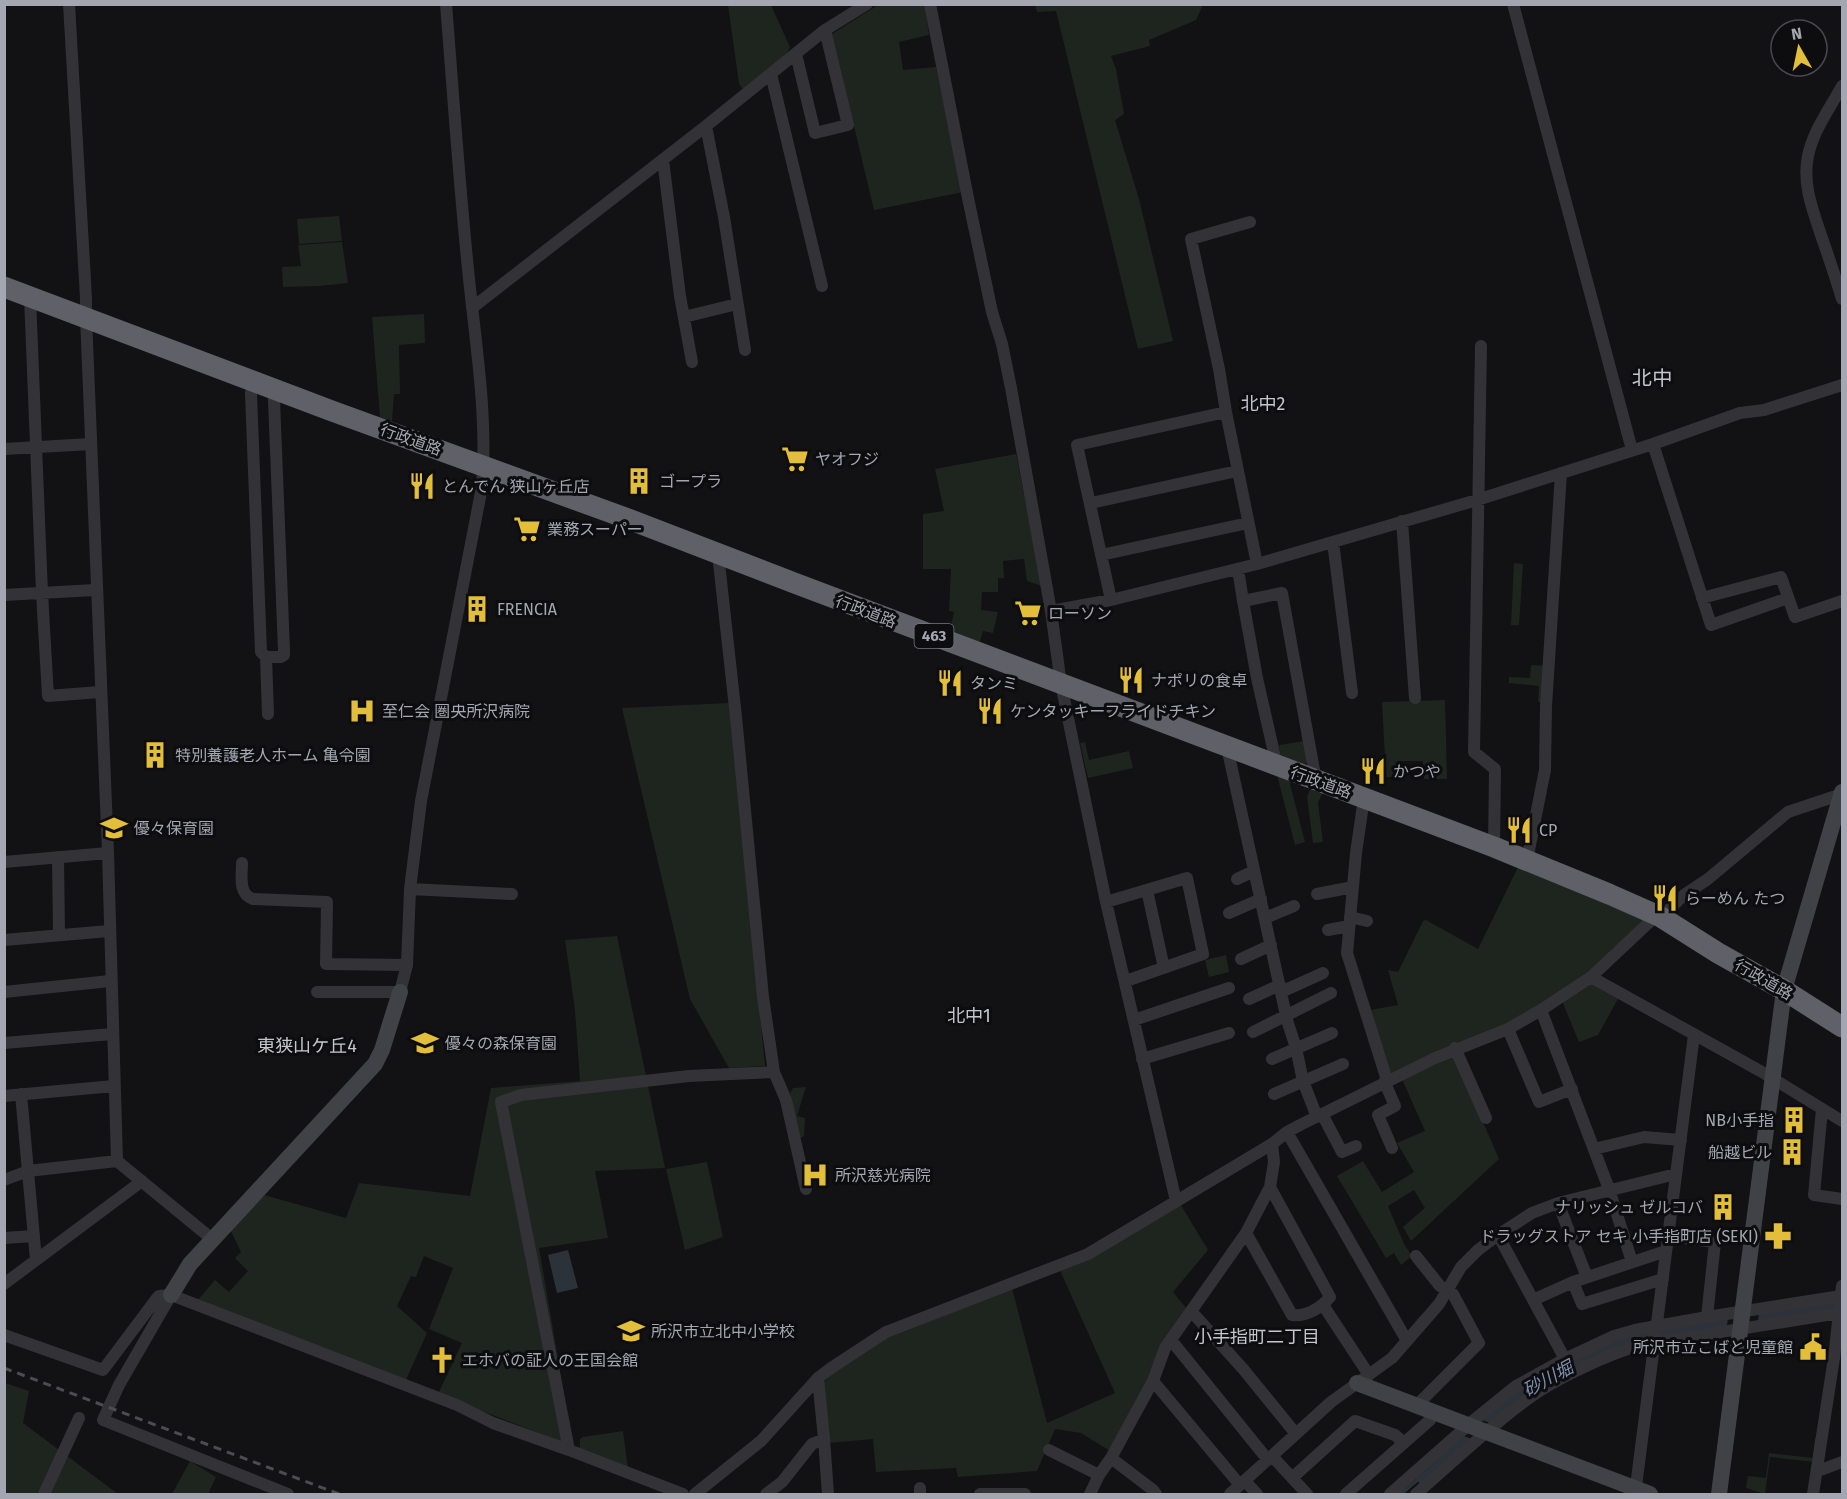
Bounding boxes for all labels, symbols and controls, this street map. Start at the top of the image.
north arrow [1769,18,1829,78]
text: N [1790,23,1803,44]
district label: 北中 [1632,366,1672,390]
district label: 北中2 [1241,393,1286,415]
street label: 行政道路 [378,420,444,459]
supermarket icon: ヤオフジ [780,444,810,474]
place label: ヤオフジ [815,450,879,469]
building icon: ゴープラ [624,466,654,496]
restaurant icon: とんでん 狭山ヶ丘店 [407,471,437,501]
place label: ゴープラ [659,472,722,491]
place label: とんでん 狭山ヶ丘店 [442,477,589,496]
supermarket icon: 業務スーパー [512,514,542,544]
place label: 業務スーパー [547,520,643,539]
street label: 行政道路 [833,591,899,632]
building icon: FRENCIA [462,594,492,624]
supermarket icon: ローソン [1013,598,1043,628]
place label: FRENCIA [497,600,558,619]
place label: ローソン [1048,604,1112,623]
road number: 463 [914,624,954,648]
restaurant icon: ナポリの食卓 [1116,665,1146,695]
restaurant icon: タンミ [935,668,965,698]
place label: ナポリの食卓 [1151,671,1247,690]
place label: タンミ [970,674,1018,693]
hospital icon: 至仁会 圏央所沢病院 [347,696,377,726]
restaurant icon: ケンタッキーフライドチキン [975,696,1005,726]
place label: 至仁会 圏央所沢病院 [382,702,530,721]
place label: ケンタッキーフライドチキン [1010,702,1216,721]
building icon: 特別養護老人ホーム 亀令園 [140,740,170,770]
place label: 特別養護老人ホーム 亀令園 [175,746,371,765]
restaurant icon: かつや [1358,756,1388,786]
place label: かつや [1393,762,1441,781]
street label: 行政道路 [1288,763,1354,802]
school or university icon: 優々保育園 [99,813,129,843]
restaurant icon: CP [1504,815,1534,845]
place label: 優々保育園 [134,819,214,838]
place label: CP [1539,821,1557,840]
restaurant icon: らーめん たつ [1650,883,1680,913]
place label: らーめん たつ [1685,889,1785,908]
street label: 行政道路 [1731,955,1796,1004]
district label: 北中1 [947,1005,991,1027]
school or university icon: 優々の森保育園 [410,1028,440,1058]
place label: 優々の森保育園 [445,1034,557,1053]
district label: 東狭山ケ丘4 [257,1035,357,1057]
building icon: NB小手指 [1779,1105,1809,1135]
place label: NB小手指 [1705,1111,1774,1130]
building icon: 船越ビル [1777,1137,1807,1167]
place label: 船越ビル [1708,1143,1772,1162]
hospital icon: 所沢慈光病院 [800,1160,830,1190]
place label: 所沢慈光病院 [835,1166,931,1185]
building icon: ナリッシュ ゼルコバ [1708,1192,1738,1222]
place label: ナリッシュ ゼルコバ [1555,1198,1703,1217]
pharmacy icon: ドラッグストア セキ 小手指町店 (SEKI) [1763,1221,1793,1251]
place label: ドラッグストア セキ 小手指町店 (SEKI) [1479,1227,1758,1246]
school or university icon: 所沢市立北中小学校 [616,1316,646,1346]
place label: 所沢市立北中小学校 [651,1322,795,1341]
district label: 小手指町二丁目 [1194,1326,1320,1348]
public building icon: 所沢市立こばと児童館 [1798,1332,1828,1362]
place label: 所沢市立こばと児童館 [1633,1338,1793,1357]
church icon: エホバの証人の王国会館 [427,1345,457,1375]
place label: エホバの証人の王国会館 [462,1351,638,1370]
water label: 砂川堀 [1519,1355,1580,1402]

